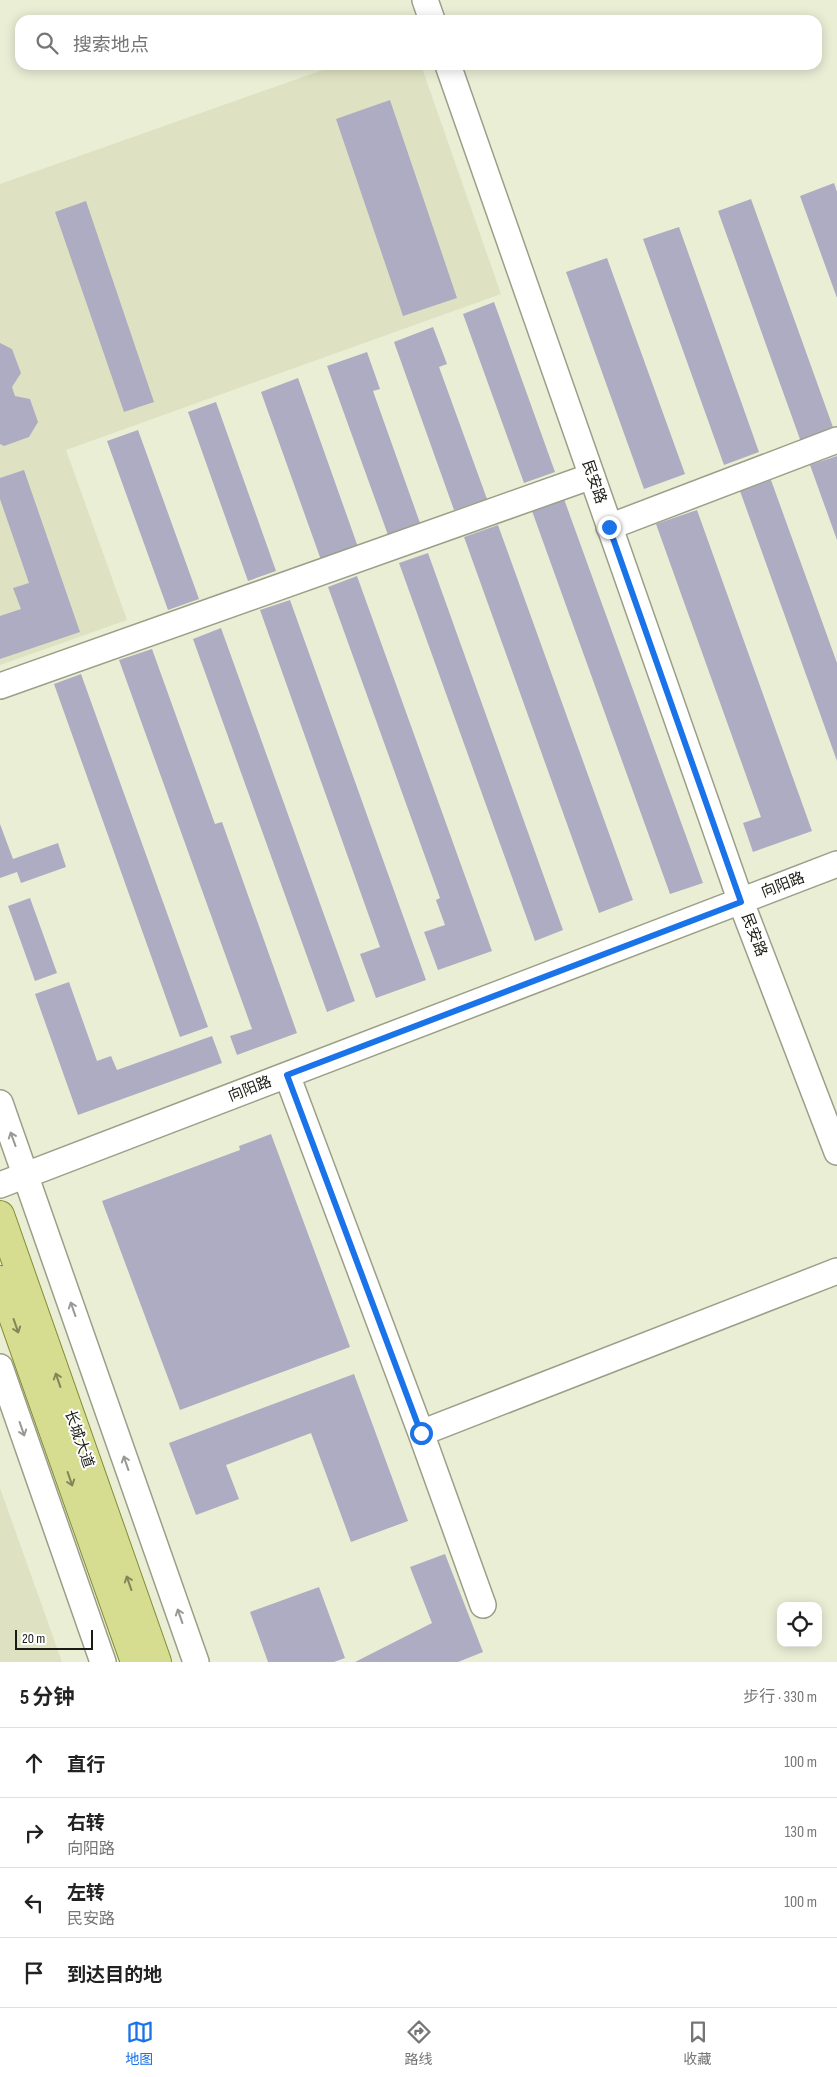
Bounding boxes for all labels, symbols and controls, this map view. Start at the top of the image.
search box [15,15,822,70]
icon: search [33,29,61,57]
text: 搜索地点 [73,34,149,57]
street label: 民安路 [578,458,610,506]
route end [598,516,621,539]
street label: 向阳路 [759,868,807,902]
street label: 民安路 [737,911,771,959]
street label: 向阳路 [226,1072,274,1106]
one-way arrow [8,1132,17,1147]
one-way arrow [68,1302,77,1317]
one-way arrow [12,1317,21,1333]
one-way arrow [53,1373,62,1388]
street label: 长城大道 [60,1408,98,1470]
one-way arrow [18,1421,27,1437]
route start [410,1422,433,1445]
one-way arrow [121,1455,130,1471]
one-way arrow [66,1471,75,1486]
one-way arrow [124,1576,133,1591]
map controls [777,1602,822,1647]
button: locate [777,1602,822,1647]
one-way arrow [175,1609,184,1624]
scale bar [15,1627,92,1650]
text: 20 m [22,1630,45,1647]
text: 5 分钟 [20,1685,75,1710]
text: 步行 · 330 m [743,1688,817,1707]
icon: ahead [20,1749,48,1777]
text: 100 m [784,1753,817,1772]
text: 直行 [67,1754,105,1777]
text: 右转 [67,1812,105,1835]
icon: right [20,1819,48,1847]
text: 130 m [785,1823,817,1842]
text: 向阳路 [67,1840,115,1859]
text: 左转 [67,1882,105,1905]
icon: left [20,1889,48,1917]
text: 100 m [784,1893,817,1912]
text: 民安路 [67,1910,115,1929]
icon: arrive [20,1959,48,1987]
text: 到达目的地 [67,1964,162,1987]
tab: 地图 [126,2018,154,2068]
tab: 路线 [405,2018,433,2068]
tab: 收藏 [684,2018,712,2068]

